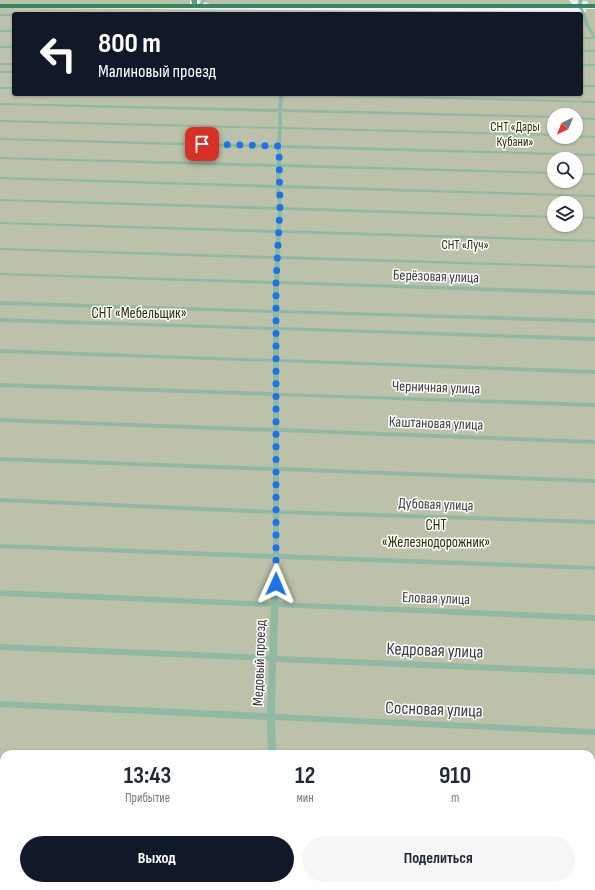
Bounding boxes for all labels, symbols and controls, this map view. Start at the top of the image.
text: 800 m [98,27,161,60]
icon: left [32,28,84,80]
text: Малиновый проезд [98,61,216,82]
north arrow [547,108,583,144]
map controls [547,108,583,232]
park label: СНТ «Дары Кубани» [490,119,540,150]
pin [185,127,219,161]
icon: arrive [191,133,213,155]
button: search [547,152,583,188]
button: layers [547,196,583,232]
park label: СНТ «Луч» [441,237,489,253]
street label: Берёзовая улица [393,266,480,288]
park label: СНТ «Мебельщик» [91,304,187,323]
street label: Черничная улица [392,376,481,399]
street label: Каштановая улица [388,412,484,435]
street label: Дубовая улица [398,494,474,515]
park label: СНТ «Железнодорожник» [382,516,490,552]
position arrow [255,563,297,605]
street label: Еловая улица [402,588,470,609]
street label: Медовый проезд [249,619,271,706]
street label: Кедровая улица [386,638,484,663]
street label: Сосновая улица [385,697,483,722]
text: 13:43 [124,761,171,790]
text: 12 [295,761,315,790]
text: 910 [439,761,471,790]
text: Прибытие [125,790,170,806]
text: мин [297,790,314,806]
text: m [451,790,459,806]
button: Выход [20,836,294,882]
button: Поделиться [302,836,575,882]

